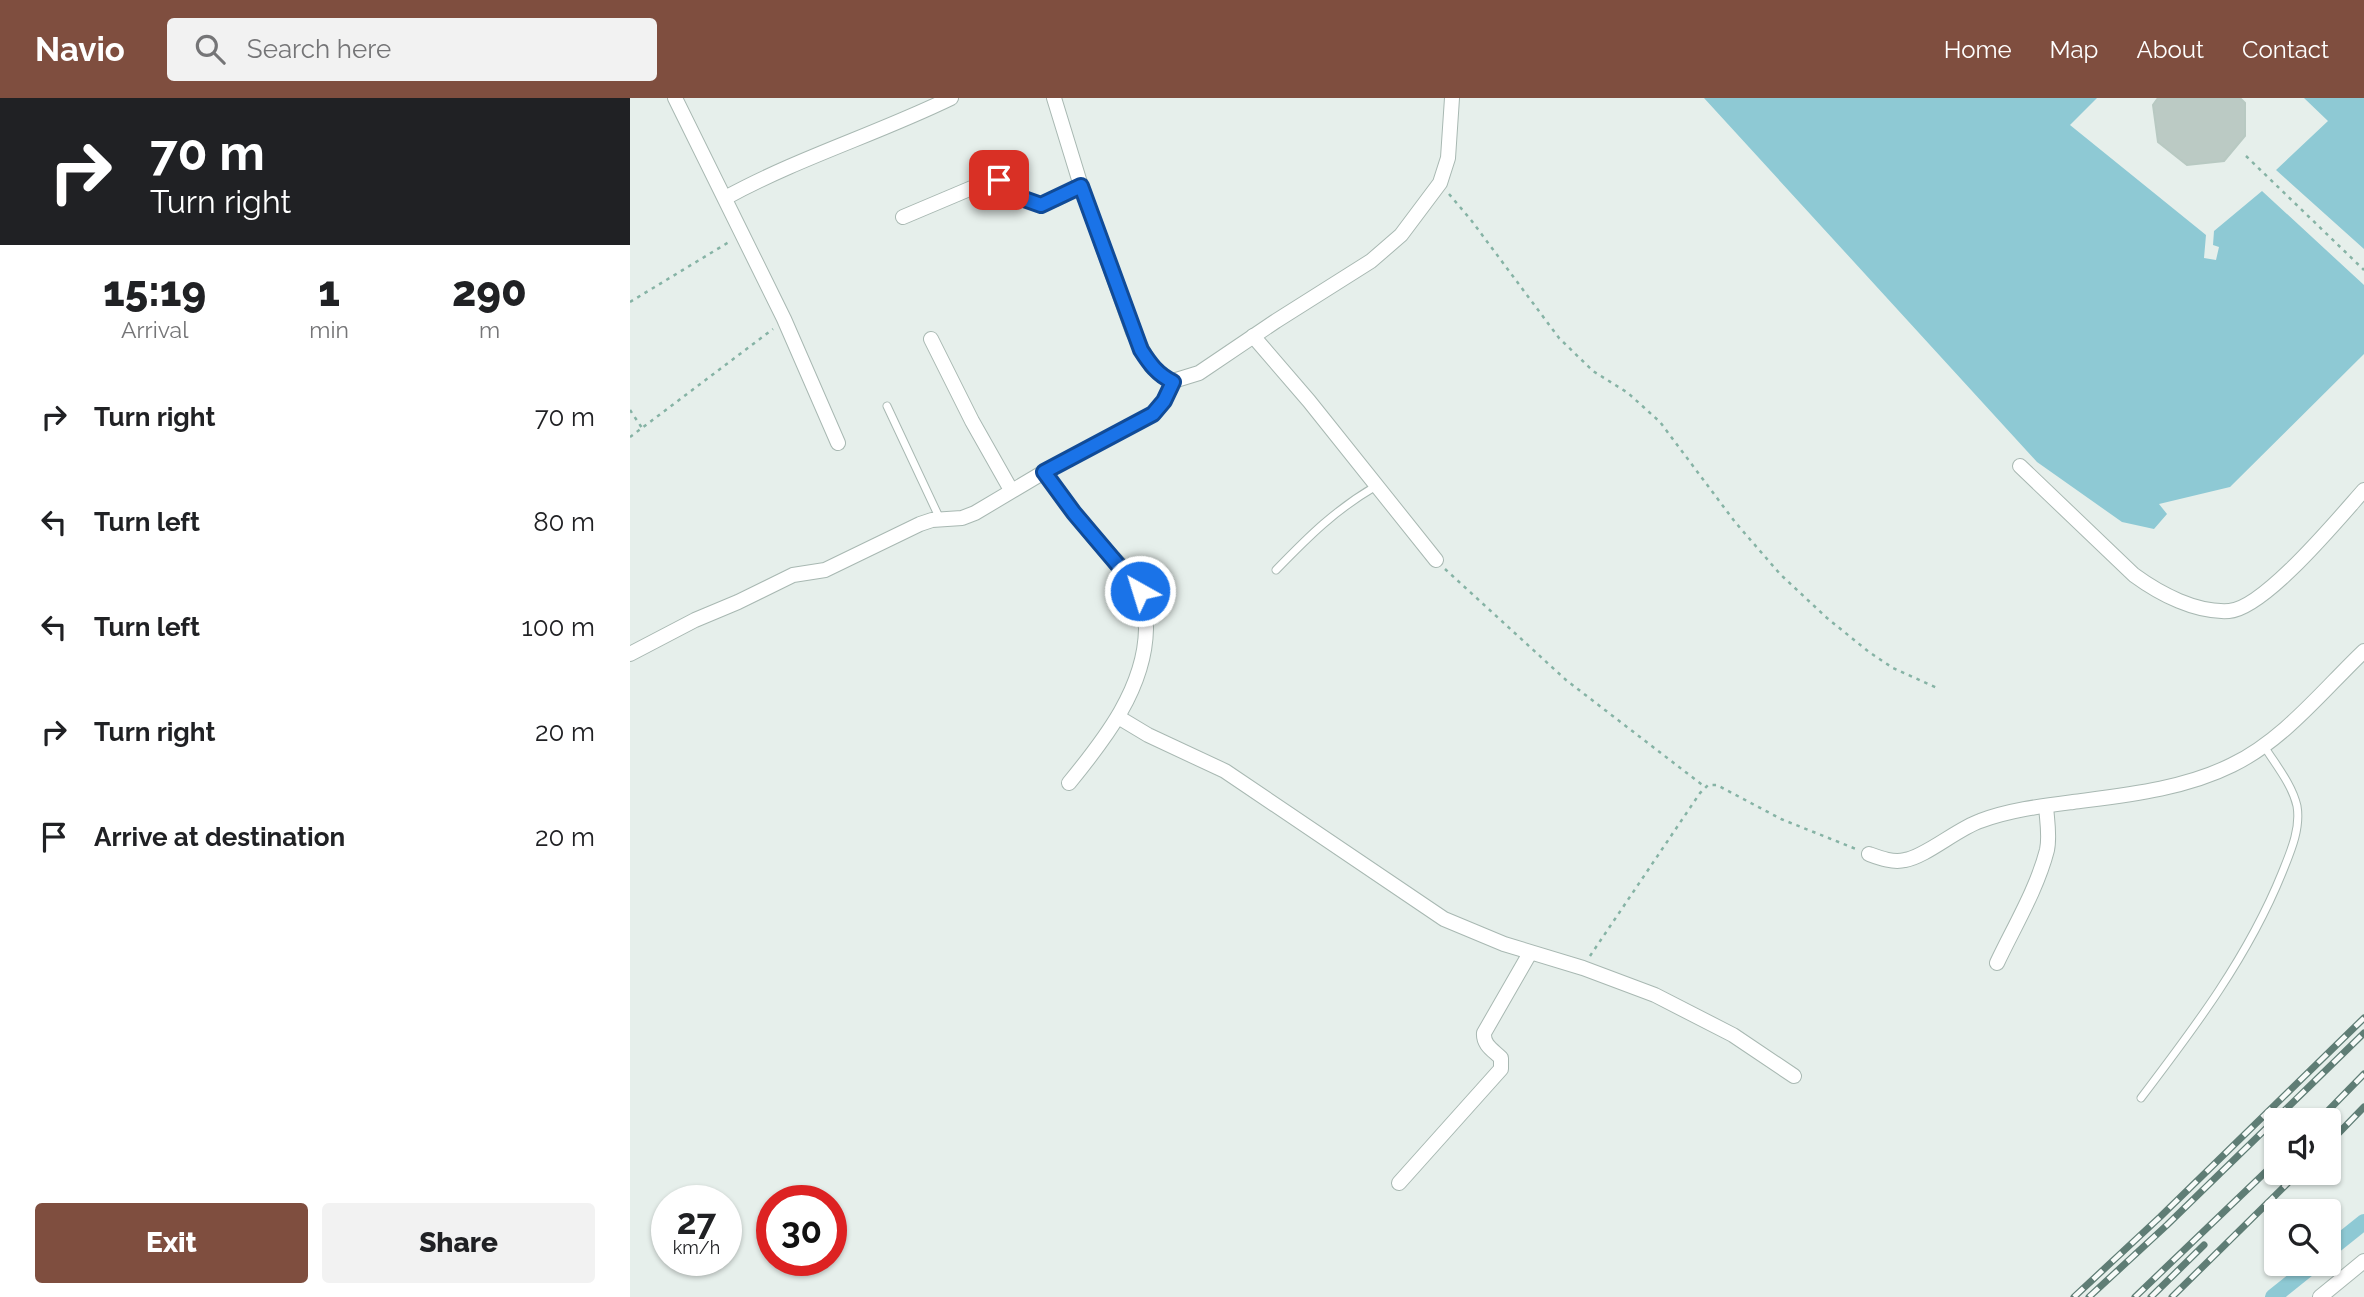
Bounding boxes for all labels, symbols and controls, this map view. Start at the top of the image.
search box [167,18,657,81]
text: Navio [35,30,125,69]
icon: search [191,30,229,68]
text: Search here [247,34,391,64]
text: Home [1944,35,2012,64]
text: Map [2050,35,2098,64]
text: About [2136,35,2204,64]
text: Contact [2242,35,2329,64]
text: 70 m [150,124,265,181]
icon: right [35,126,126,217]
pin [969,150,1029,210]
icon: arrive [980,161,1018,199]
text: Turn right [150,183,291,220]
text: 15:19 [103,267,206,316]
text: 1 [318,267,340,316]
text: 290 [452,267,527,316]
text: Arrival [121,316,188,343]
text: min [309,316,349,343]
text: m [479,316,500,343]
icon: right [35,398,73,436]
text: Turn right [94,402,215,432]
text: 70 m [535,402,595,432]
icon: left [35,503,73,541]
text: Turn left [94,507,200,537]
text: 80 m [533,507,595,537]
position arrow [1103,554,1177,628]
icon: left [35,608,73,646]
text: Turn left [94,612,200,642]
text: 100 m [522,612,595,642]
icon: right [35,713,73,751]
text: Turn right [94,717,215,747]
text: 20 m [535,717,595,747]
icon: arrive [35,818,73,856]
text: Arrive at destination [94,822,345,852]
text: 20 m [535,822,595,852]
map controls [2264,1108,2341,1276]
button: sound [2264,1108,2341,1185]
speed limit sign: 30 [756,1185,847,1276]
button: search [2264,1199,2341,1276]
text: 27 [677,1201,716,1242]
button: Exit [35,1203,308,1283]
button: Share [322,1203,595,1283]
text: km/h [673,1237,720,1258]

